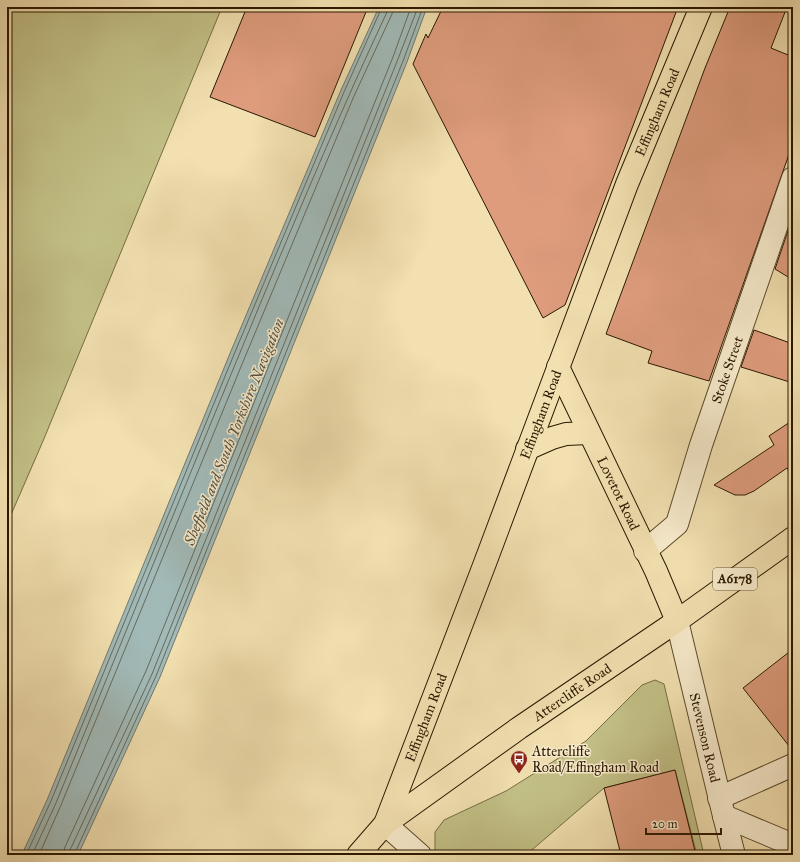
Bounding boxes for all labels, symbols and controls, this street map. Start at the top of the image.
street label: Effingham Road [631,66,683,159]
water label: Sheffield and South Yorkshire Navigation [180,316,288,549]
street label: Stoke Street [707,334,746,406]
street label: Effingham Road [516,368,565,461]
street label: Lovetot Road [594,454,644,533]
road number: A6178 [713,568,757,590]
street label: Attercliffe Road [529,660,614,725]
street label: Effingham Road [401,671,450,764]
street label: Stevenson Road [686,691,724,784]
place label: Attercliffe Road/Effingham Road [531,743,659,776]
bus stop icon: Attercliffe Road/Effingham Road [509,749,529,774]
scale bar [646,810,721,836]
text: 20 m [652,817,678,831]

